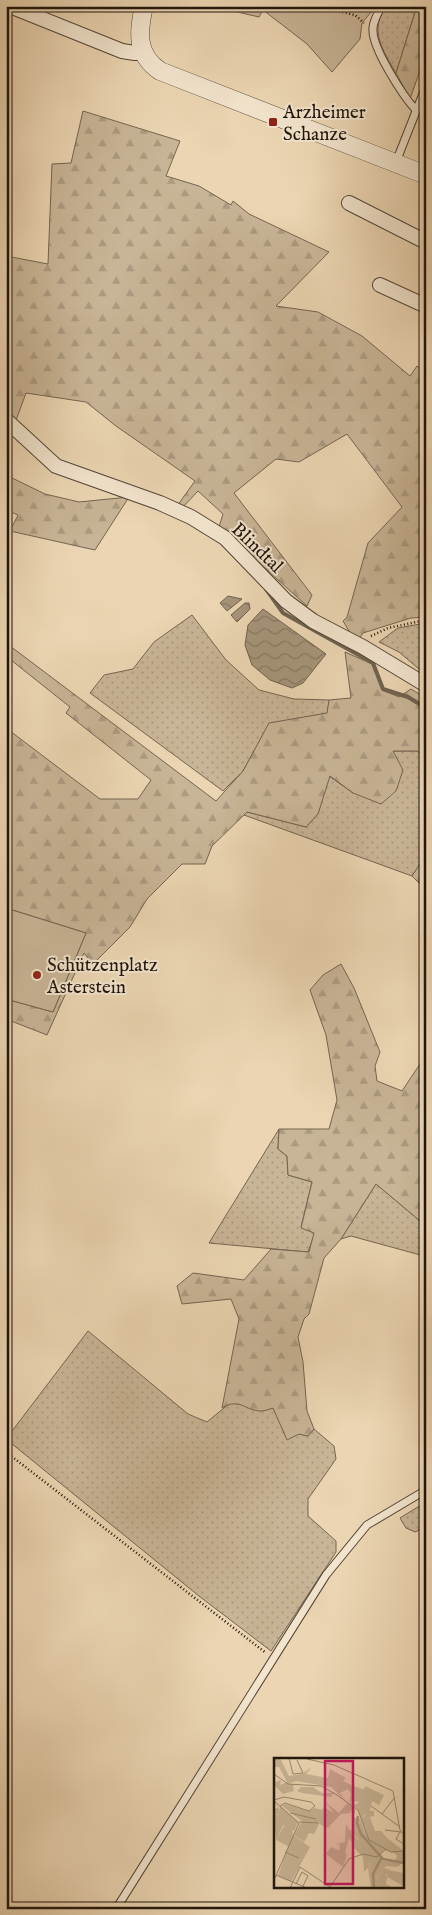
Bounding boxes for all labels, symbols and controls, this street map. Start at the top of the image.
place label: Arzheimer Schanze [282,101,366,147]
marker: Arzheimer Schanze [267,116,279,128]
street label: Blindtal [226,518,288,580]
place label: Schützenplatz Asterstein [46,954,158,1000]
marker: Schützenplatz Asterstein [31,969,43,981]
inset map [274,1758,404,1888]

